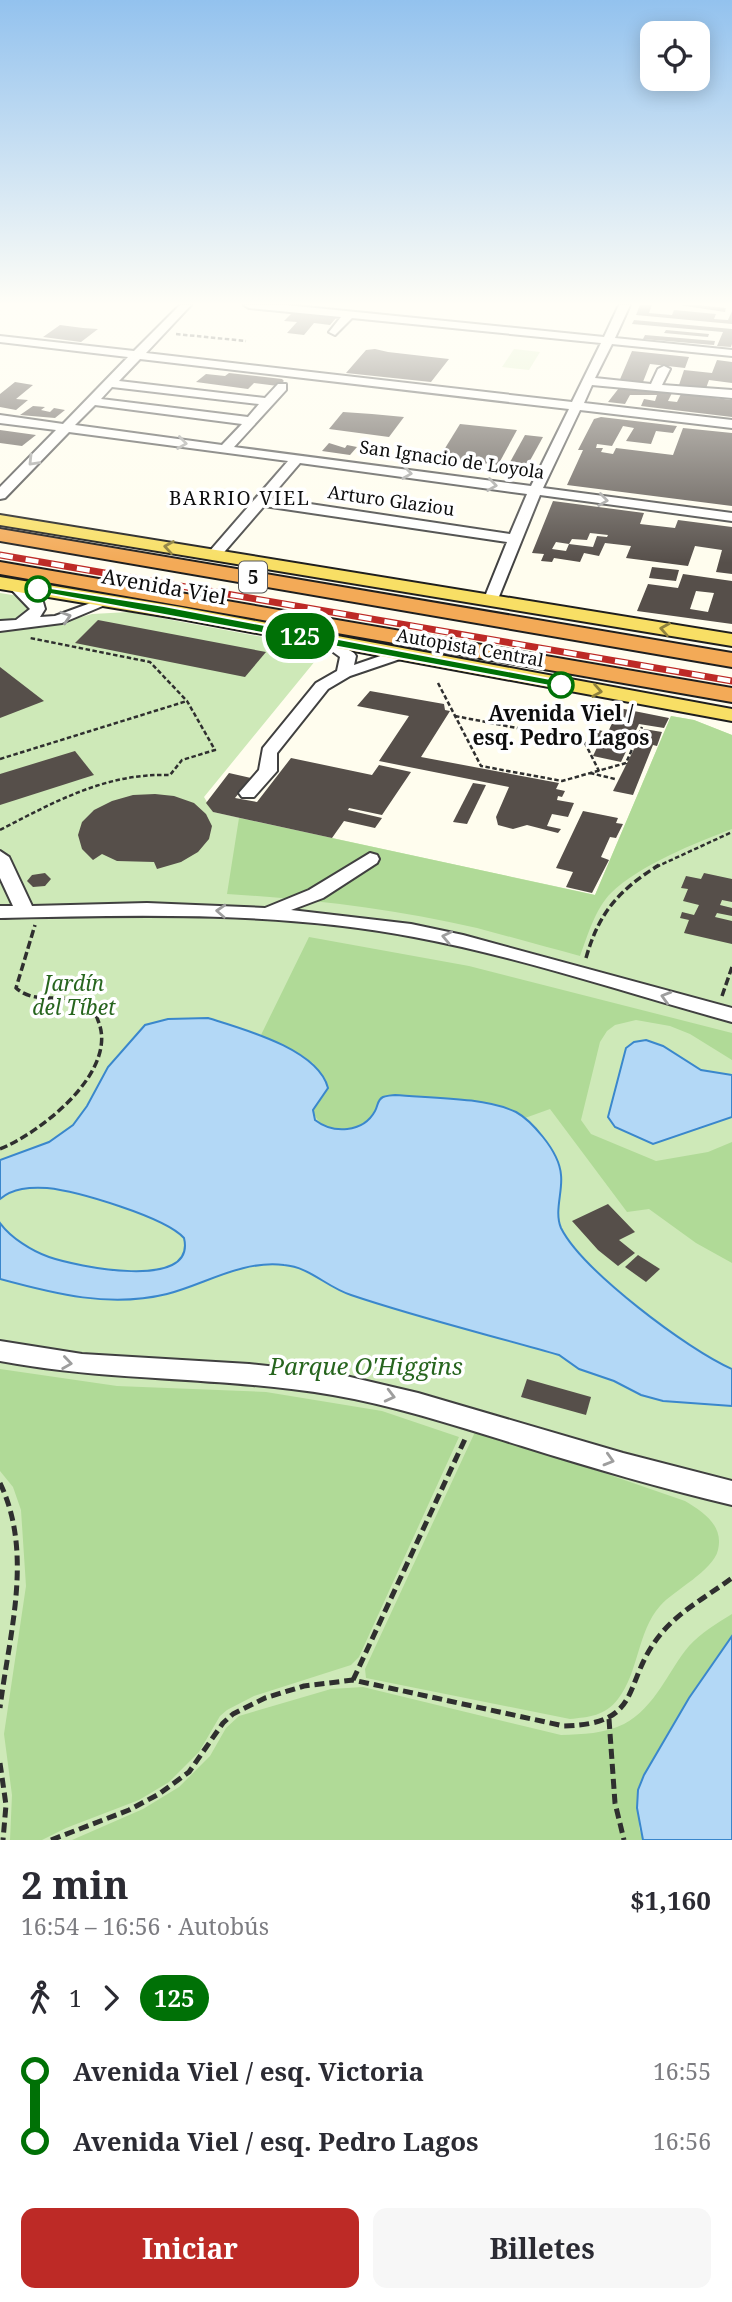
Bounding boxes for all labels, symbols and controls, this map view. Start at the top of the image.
map controls [640,21,710,91]
button: locate [640,21,710,91]
street label: San Ignacio de Loyola [358,434,546,484]
one-way arrow [176,435,188,450]
one-way arrow [28,453,41,466]
one-way arrow [401,466,413,481]
one-way arrow [487,477,498,492]
street label: Arturo Glaziou [326,479,457,521]
district label: BARRIO VIEL [169,485,311,511]
one-way arrow [597,492,608,507]
one-way arrow [163,540,175,555]
street label: Avenida Viel [100,561,229,611]
road number: 5 [239,562,267,592]
unlabelled marker [25,576,51,602]
one-way arrow [59,610,71,625]
line badge: 125 [260,613,340,659]
text: 125 [280,619,320,652]
street label: Autopista Central [395,622,546,672]
one-way arrow [659,622,671,637]
marker: Avenida Viel / esq. Pedro Lagos [548,672,574,698]
one-way arrow [591,683,603,698]
place label: Avenida Viel / esq. Pedro Lagos [473,699,649,751]
one-way arrow [215,904,226,919]
one-way arrow [441,931,453,946]
park label: Jardín del Tíbet [32,969,116,1021]
one-way arrow [661,991,673,1005]
park label: Parque O'Higgins [268,1349,463,1382]
one-way arrow [61,1355,73,1370]
one-way arrow [384,1388,396,1402]
one-way arrow [602,1452,614,1467]
text: 2 min [21,1858,129,1910]
text: $1,160 [630,1882,711,1918]
text: 16:54 – 16:56 · Autobús [21,1910,269,1942]
icon: walk [21,1979,59,2017]
icon: forward [92,1979,130,2017]
text: 125 [154,1981,195,2014]
text: 1 [69,1982,82,2014]
text: Avenida Viel / esq. Victoria [73,2053,424,2089]
text: 16:55 [653,2055,711,2087]
text: Avenida Viel / esq. Pedro Lagos [73,2123,479,2159]
text: 16:56 [653,2125,711,2157]
button: Iniciar [21,2208,359,2288]
button: Billetes [373,2208,711,2288]

